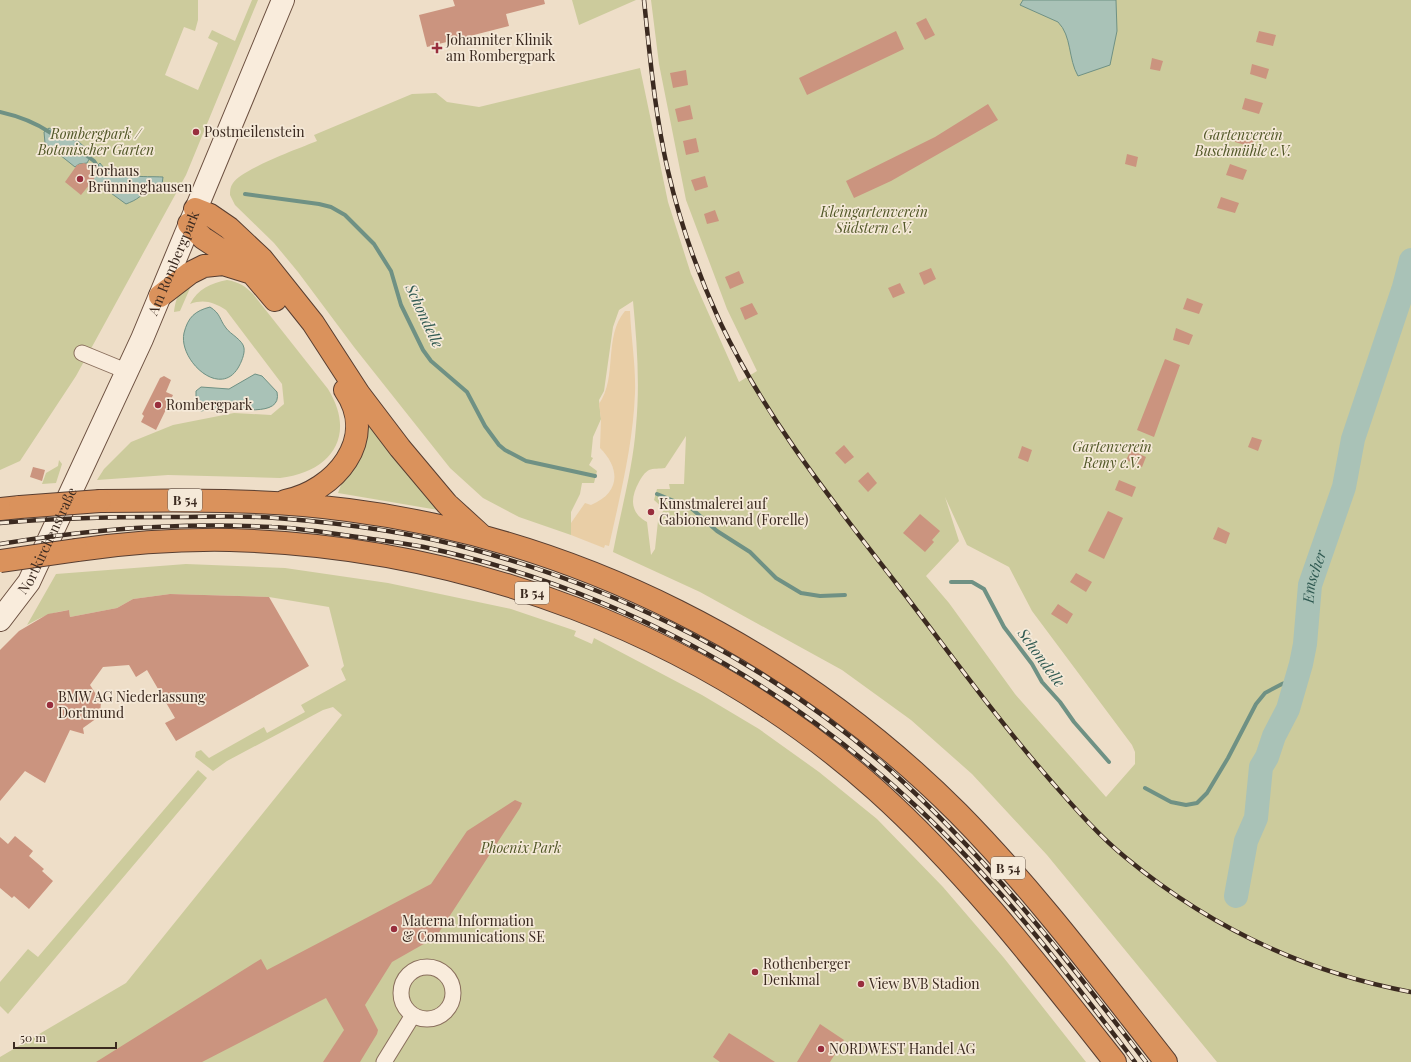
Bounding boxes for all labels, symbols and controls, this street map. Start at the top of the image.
place label: Johanniter Klinik am Rombergpark [445,30,556,65]
marker: Johanniter Klinik am Rombergpark [431,42,443,54]
place label: Postmeilenstein [204,122,305,141]
park label: Rombergpark / Botanischer Garten [37,124,154,159]
park label: Gartenverein Buschmühle e.V. [1194,125,1291,160]
marker: Postmeilenstein [191,127,201,137]
place label: Torhaus Brünninghausen [88,161,193,196]
marker: Torhaus Brünninghausen [75,174,85,184]
park label: Kleingartenverein Südstern e.V. [819,202,928,237]
street label: Am Rombergpark [143,208,203,319]
water label: Schondelle [401,280,449,351]
place label: Rombergpark [166,395,253,414]
marker: Rombergpark [153,400,163,410]
park label: Gartenverein Remy e.V. [1072,437,1152,472]
street label: Nortkirchenstraße [13,484,81,598]
road number: B 54 [168,489,202,511]
place label: Kunstmalerei auf Gabionenwand (Forelle) [659,494,808,529]
marker: Kunstmalerei auf Gabionenwand (Forelle) [646,507,656,517]
water label: Emscher [1297,547,1331,605]
road number: B 54 [515,582,549,604]
water label: Schondelle [1013,623,1070,691]
place label: BMW AG Niederlassung Dortmund [58,687,206,722]
marker: BMW AG Niederlassung Dortmund [45,700,55,710]
park label: Phoenix Park [480,838,561,857]
road number: B 54 [991,857,1025,879]
place label: Materna Information & Communications SE [402,911,545,946]
marker: Materna Information & Communications SE [389,924,399,934]
place label: Rothenberger Denkmal [763,954,851,989]
marker: Rothenberger Denkmal [750,967,760,977]
place label: View BVB Stadion [868,974,980,993]
marker: View BVB Stadion [856,979,866,989]
scale bar [14,1024,116,1050]
text: 50 m [20,1029,46,1045]
place label: NORDWEST Handel AG [829,1039,975,1058]
marker: NORDWEST Handel AG [816,1044,826,1054]

